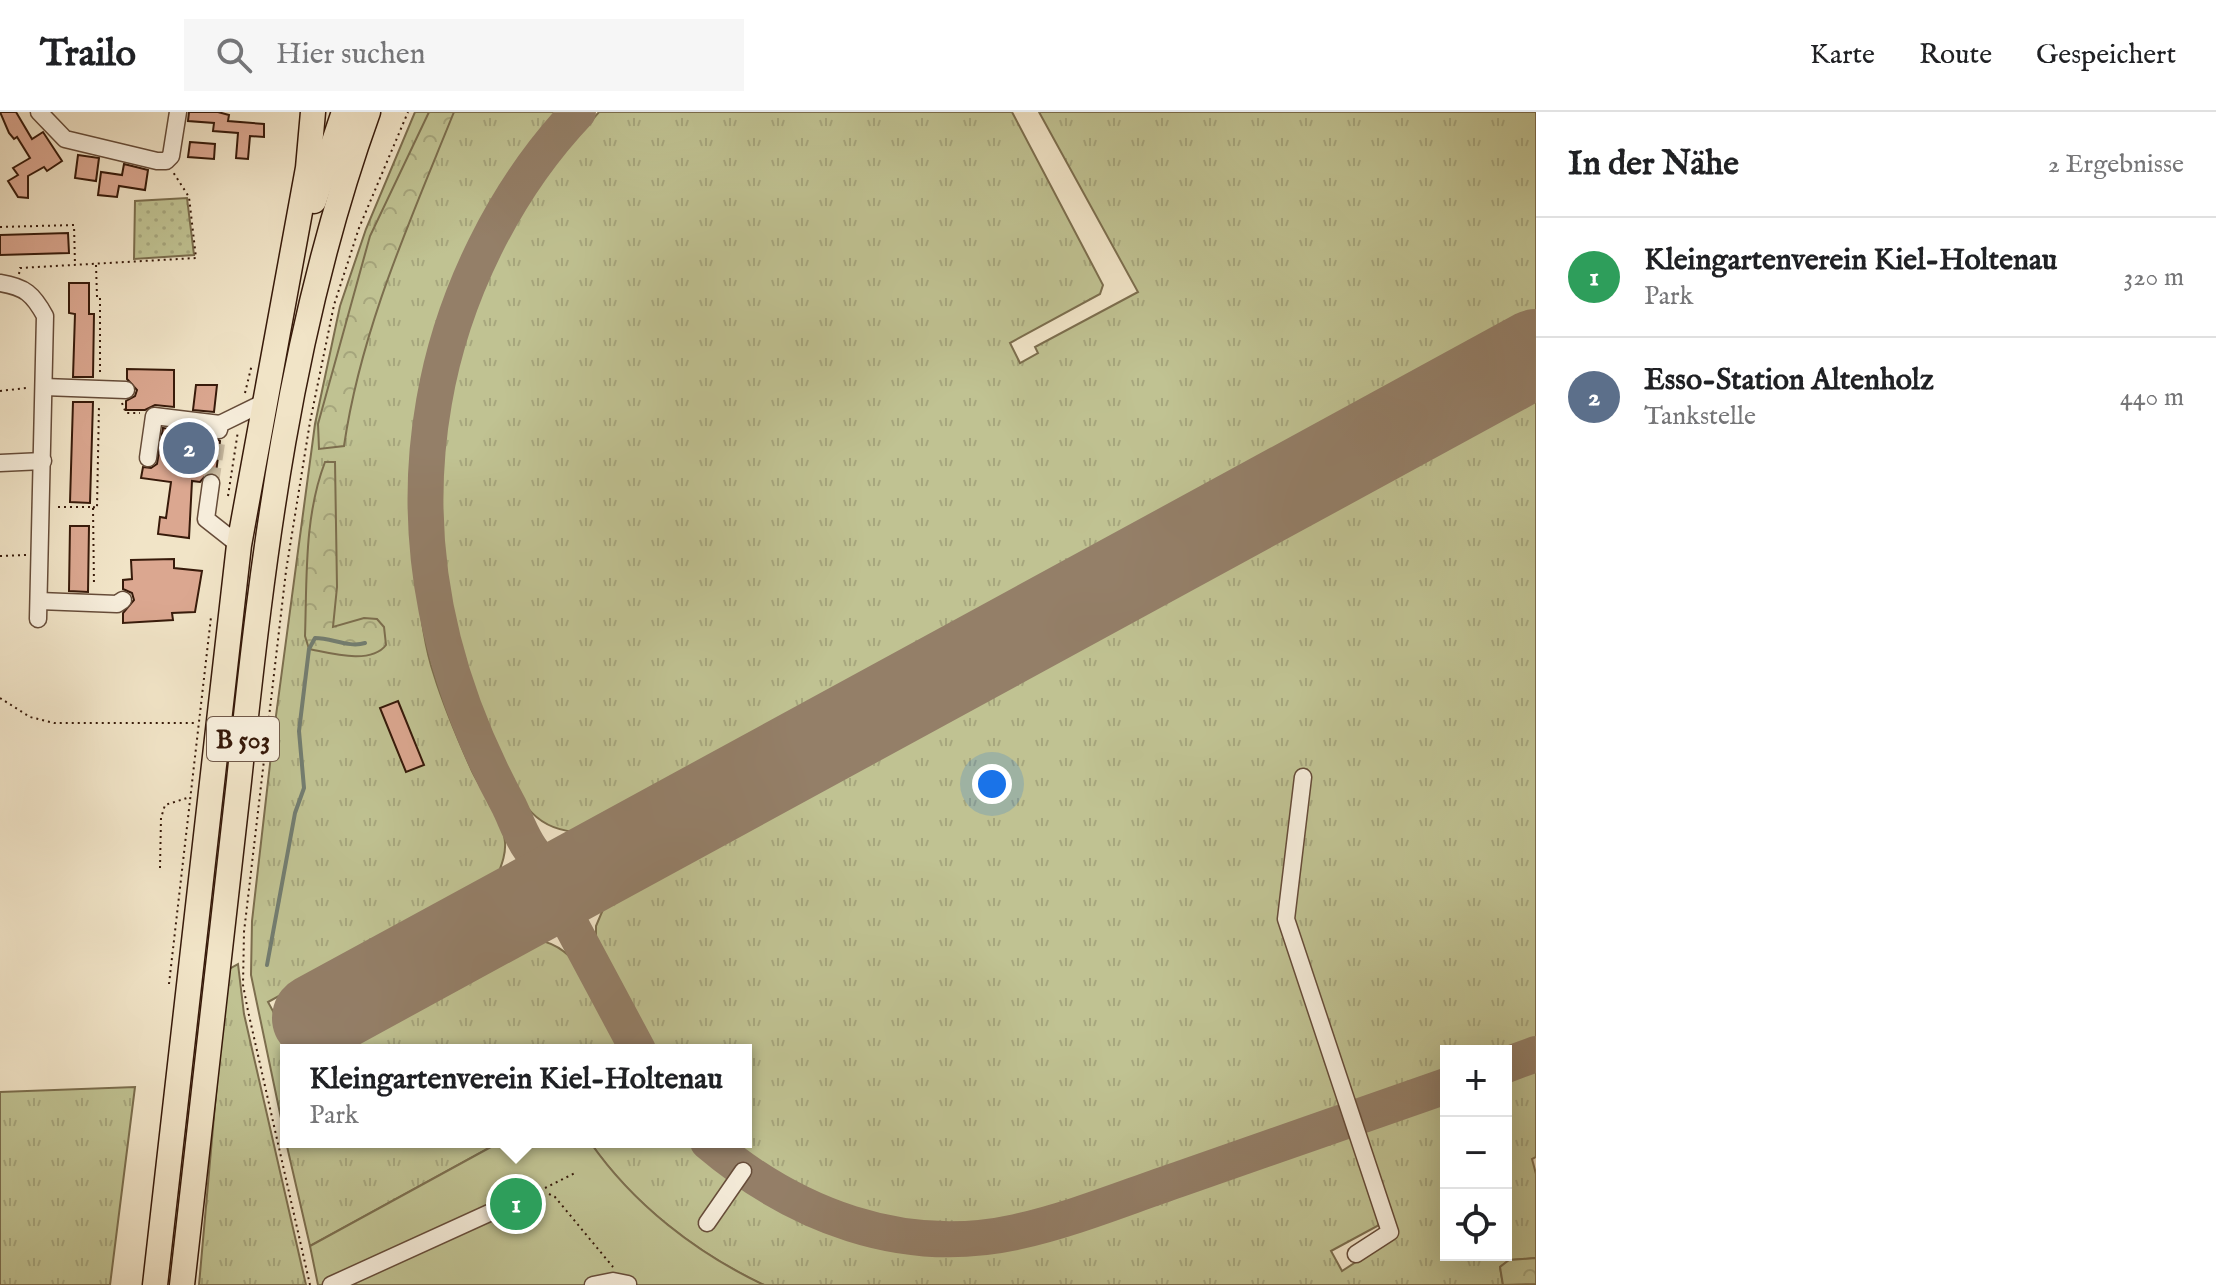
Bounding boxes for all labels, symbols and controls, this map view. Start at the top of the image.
search box [184,19,744,91]
text: Trailo [40,31,136,79]
icon: search [212,33,256,77]
text: Hier suchen [276,36,426,74]
text: Karte [1810,38,1875,73]
text: Route [1919,38,1992,73]
text: Gespeichert [2036,38,2176,73]
text: In der Nähe [1568,143,1739,186]
text: 2 Ergebnisse [2048,148,2184,181]
text: Kleingartenverein Kiel-Holtenau [1644,242,2057,280]
text: 1 [1589,261,1599,294]
text: 320 m [2124,261,2184,294]
text: Park [1644,280,1693,313]
text: Esso-Station Altenholz [1644,362,1934,400]
text: 2 [1588,381,1600,414]
text: 440 m [2120,381,2184,414]
text: Tankstelle [1644,400,1756,433]
pin: 2 [163,418,215,478]
road number: B 503 [207,717,279,761]
your location [972,764,1012,804]
popup [280,1044,752,1148]
map controls [1440,1045,1512,1261]
button: + [1440,1045,1512,1117]
text: Kleingartenverein Kiel-Holtenau [309,1061,723,1099]
text: Park [309,1099,359,1132]
button: − [1440,1117,1512,1189]
pin: 1 [490,1174,542,1234]
button: locate [1440,1189,1512,1261]

